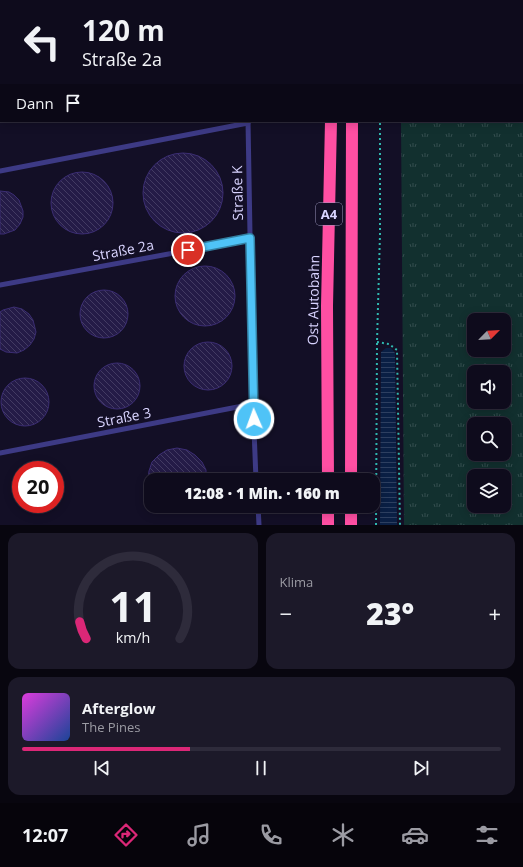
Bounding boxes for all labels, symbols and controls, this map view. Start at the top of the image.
text: 120 m [82,11,165,49]
icon: left [16,16,68,68]
text: Straße 2a [82,47,162,71]
icon: arrive [62,92,84,114]
text: Dann [16,93,54,113]
street label: Straße K [227,165,247,221]
road number: A4 [316,203,342,225]
pin [171,233,205,267]
street label: Straße 2a [91,235,155,265]
icon: arrive [177,239,199,261]
street label: Ost Autobahn [303,255,323,345]
north arrow [467,313,511,357]
map controls [467,313,511,513]
button: sound [467,365,511,409]
position arrow [233,398,275,440]
street label: Straße 3 [95,402,153,432]
button: search [467,417,511,461]
speed limit sign: 20 [12,461,64,513]
button: layers [467,469,511,513]
text: 12:08 · 1 Min. · 160 m [184,483,340,503]
text: Klima [280,573,313,591]
text: 11 [109,578,157,634]
text: 23° [366,593,414,634]
text: − [280,598,292,628]
text: + [488,598,501,628]
text: km/h [115,628,150,647]
text: Afterglow [82,698,156,718]
text: The Pines [82,718,140,736]
icon: previous [91,757,113,779]
icon: pause [250,757,272,779]
icon: next [410,757,432,779]
icon: directions [112,821,140,849]
icon: music [185,821,213,849]
icon: phone [257,821,285,849]
icon: climate [329,821,357,849]
icon: car [401,821,429,849]
icon: filters [473,821,501,849]
text: 12:07 [22,823,68,847]

